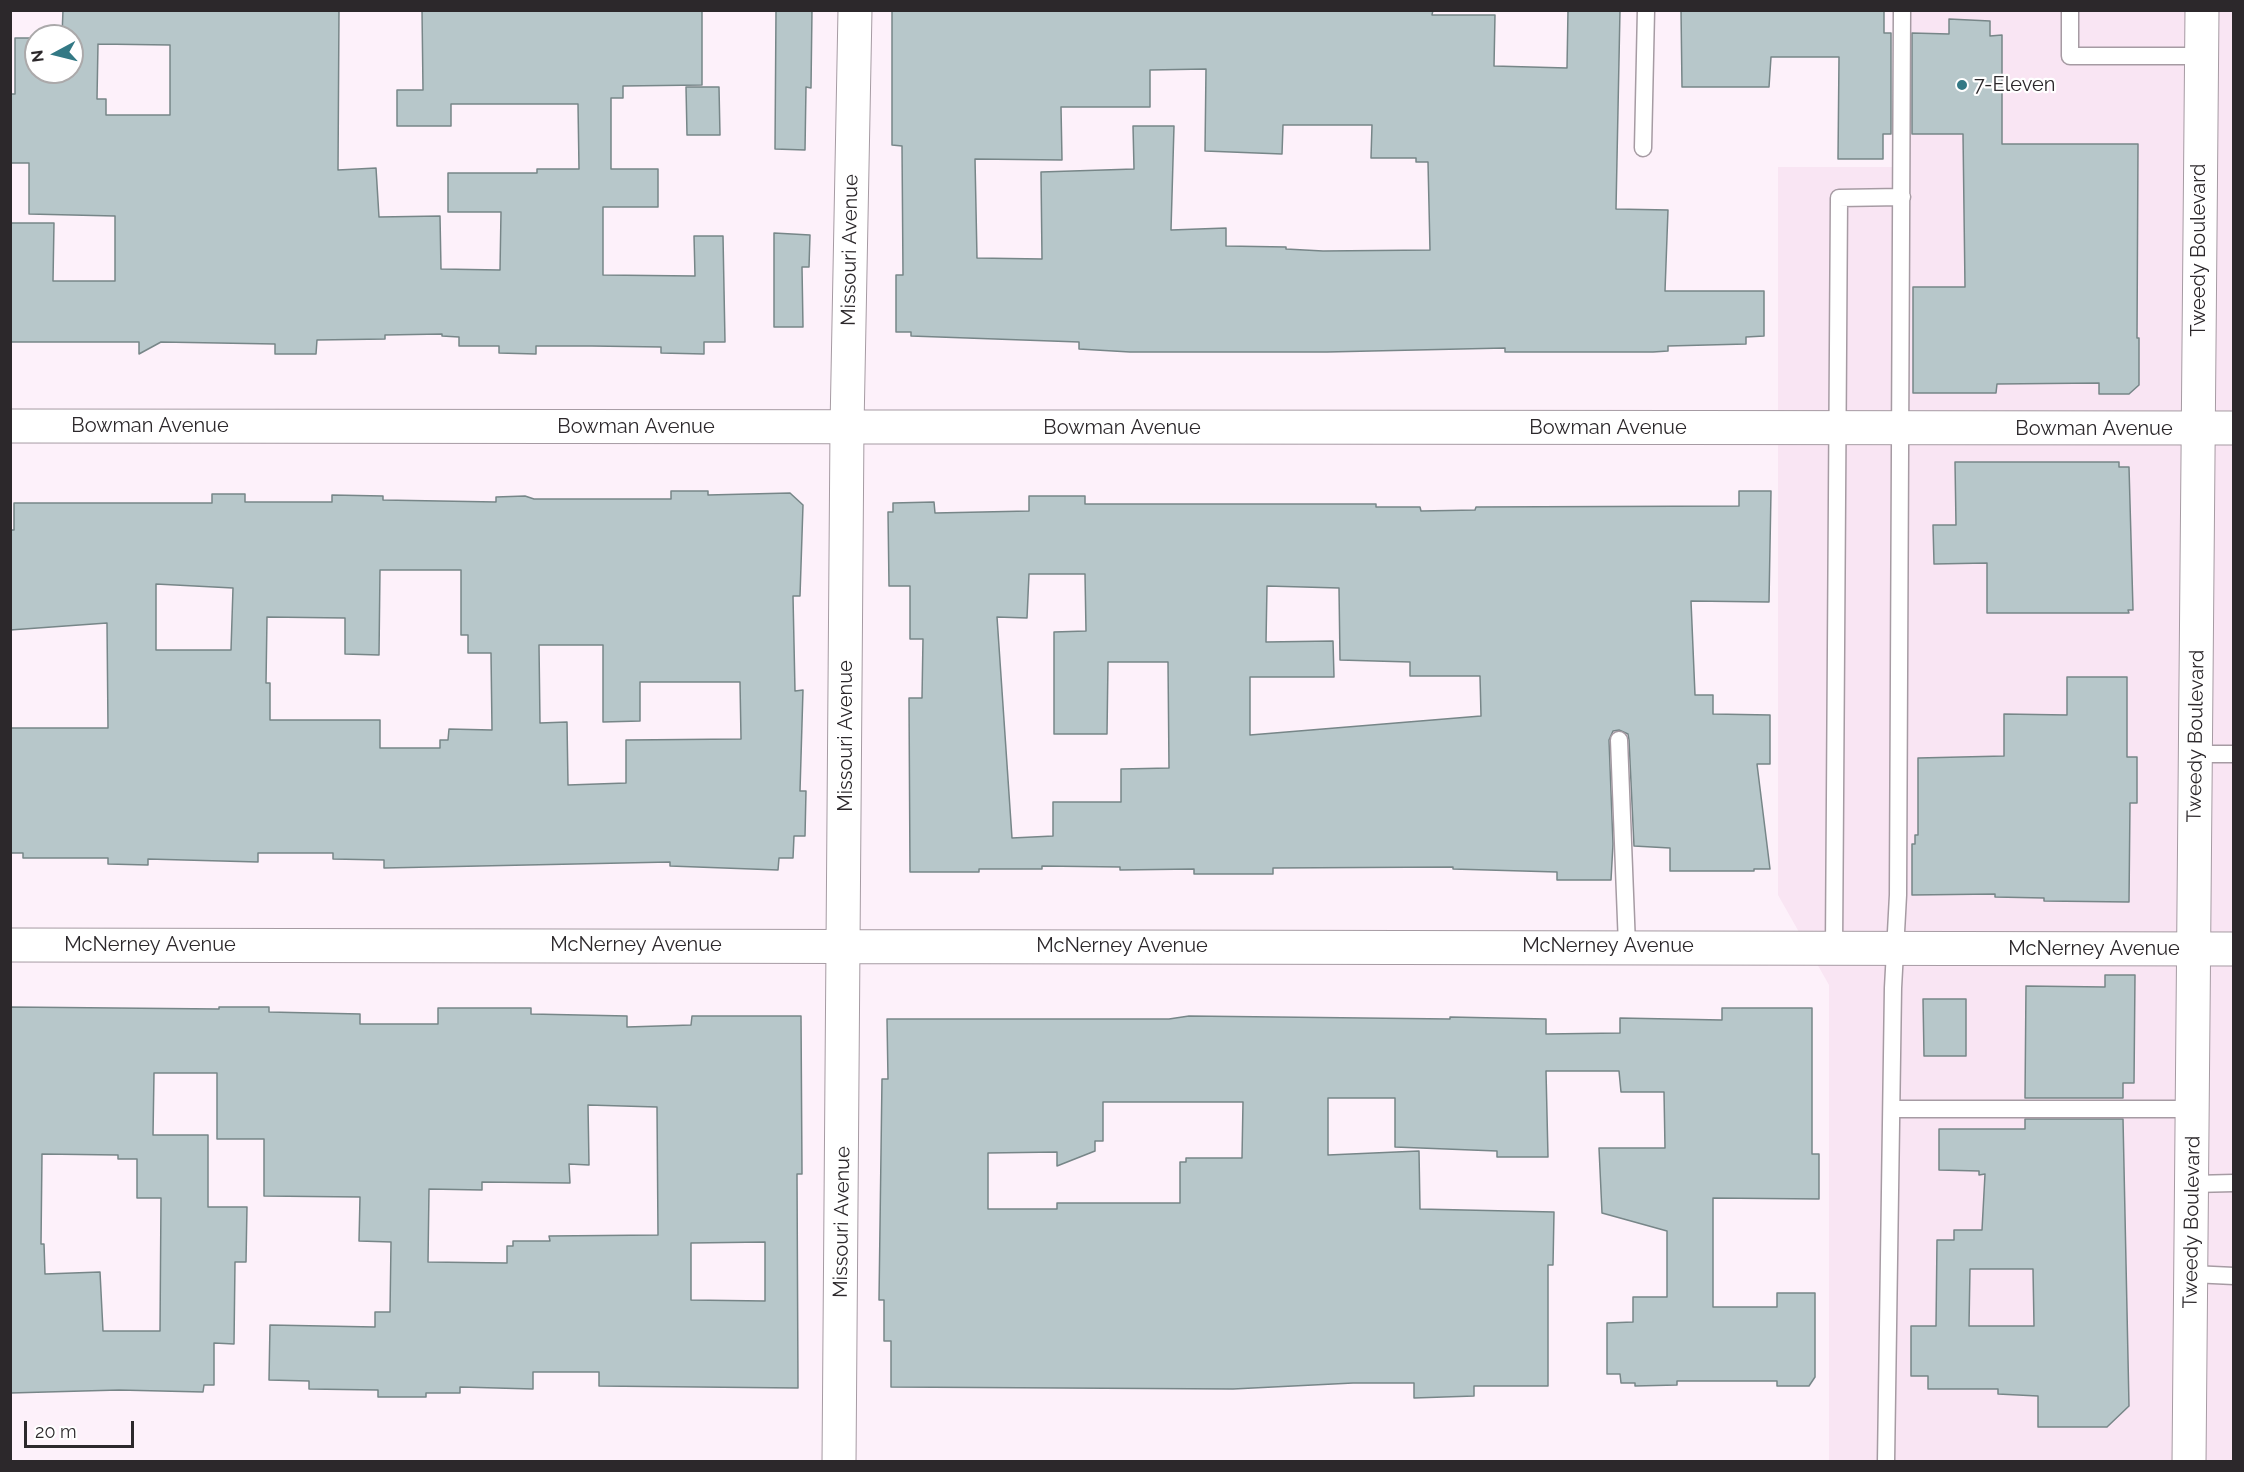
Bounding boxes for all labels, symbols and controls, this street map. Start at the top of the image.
north arrow [24,24,84,84]
text: N [27,49,48,63]
place label: 7-Eleven [1974,73,2055,97]
marker: 7-Eleven [1955,78,1969,92]
street label: Tweedy Boulevard [2187,164,2211,336]
street label: Missouri Avenue [837,174,863,326]
street label: Bowman Avenue [71,414,229,438]
street label: Bowman Avenue [557,415,715,439]
street label: Bowman Avenue [1043,416,1201,440]
street label: Bowman Avenue [1529,416,1687,440]
street label: Bowman Avenue [2015,417,2173,441]
street label: Tweedy Boulevard [2182,649,2210,823]
street label: Missouri Avenue [834,660,858,812]
street label: McNerney Avenue [64,933,236,957]
street label: McNerney Avenue [550,933,722,957]
street label: McNerney Avenue [1036,934,1208,958]
street label: McNerney Avenue [1522,934,1694,958]
street label: McNerney Avenue [2008,937,2180,961]
street label: Tweedy Boulevard [2178,1135,2206,1309]
street label: Missouri Avenue [829,1146,855,1298]
scale bar [27,1409,136,1447]
text: 20 m [35,1421,77,1442]

